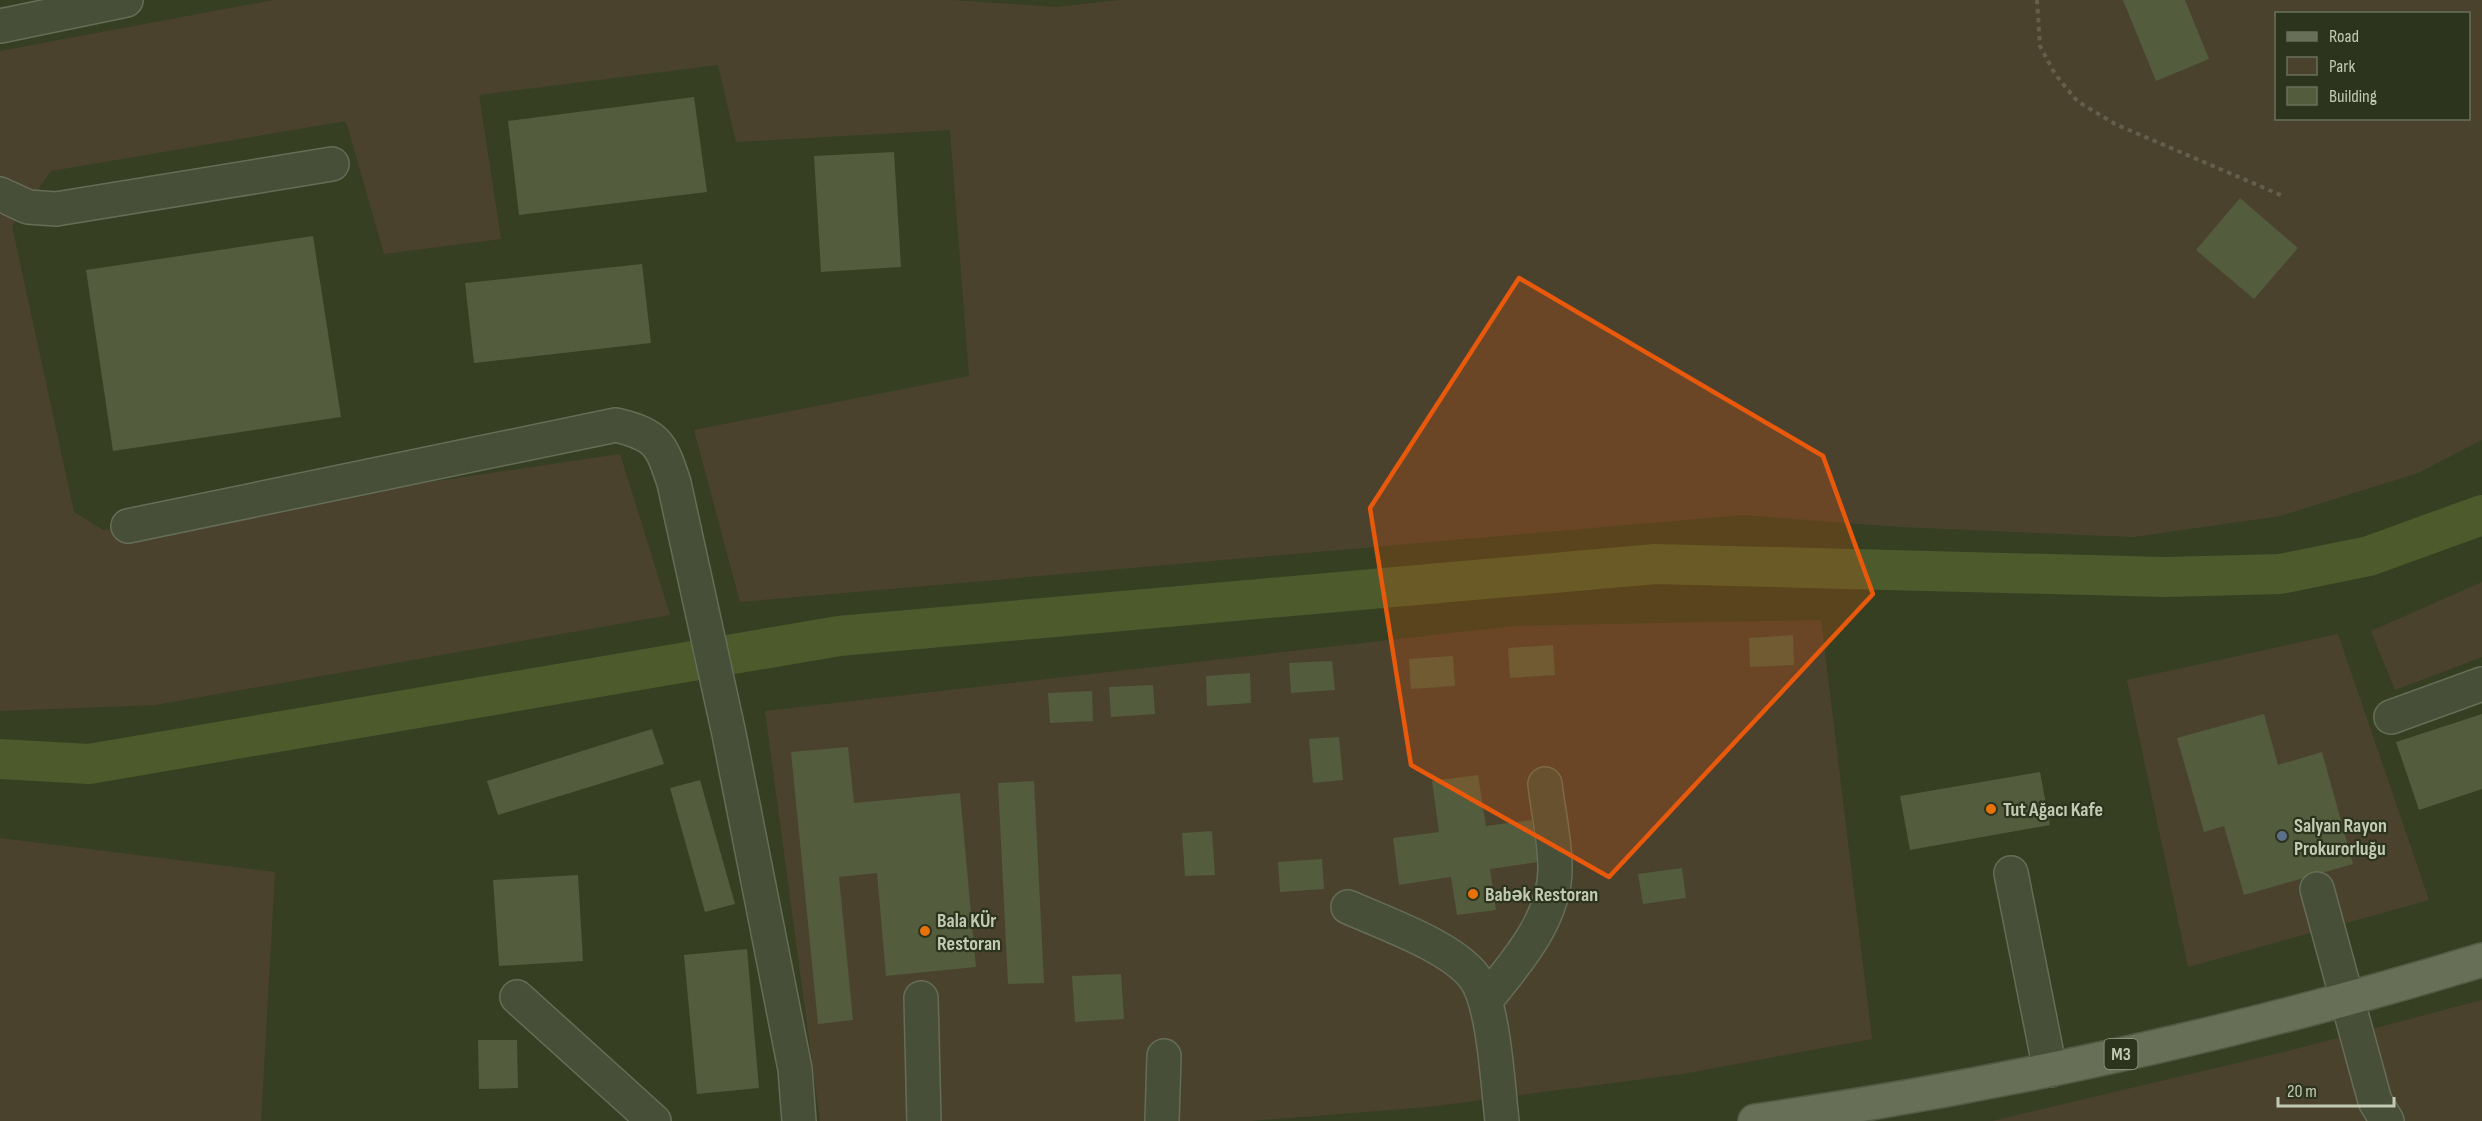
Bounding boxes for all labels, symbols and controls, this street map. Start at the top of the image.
legend [2275,12,2470,120]
text: Road [2329,26,2359,47]
text: Park [2329,56,2355,77]
text: Building [2329,86,2377,107]
place label: Tut Ağacı Kafe [2003,798,2103,822]
marker: Tut Ağacı Kafe [1984,802,1998,816]
place label: Salyan Rayon Prokurorluğu [2294,814,2387,861]
marker: Salyan Rayon Prokurorluğu [2275,829,2289,843]
place label: Babək Restoran [1485,883,1598,907]
marker: Babək Restoran [1466,887,1480,901]
place label: Bala KÜr Restoran [937,909,1001,956]
marker: Bala KÜr Restoran [918,924,932,938]
road number: M3 [2104,1039,2138,1069]
scale bar [2278,1070,2394,1108]
text: 20 m [2287,1081,2317,1102]

